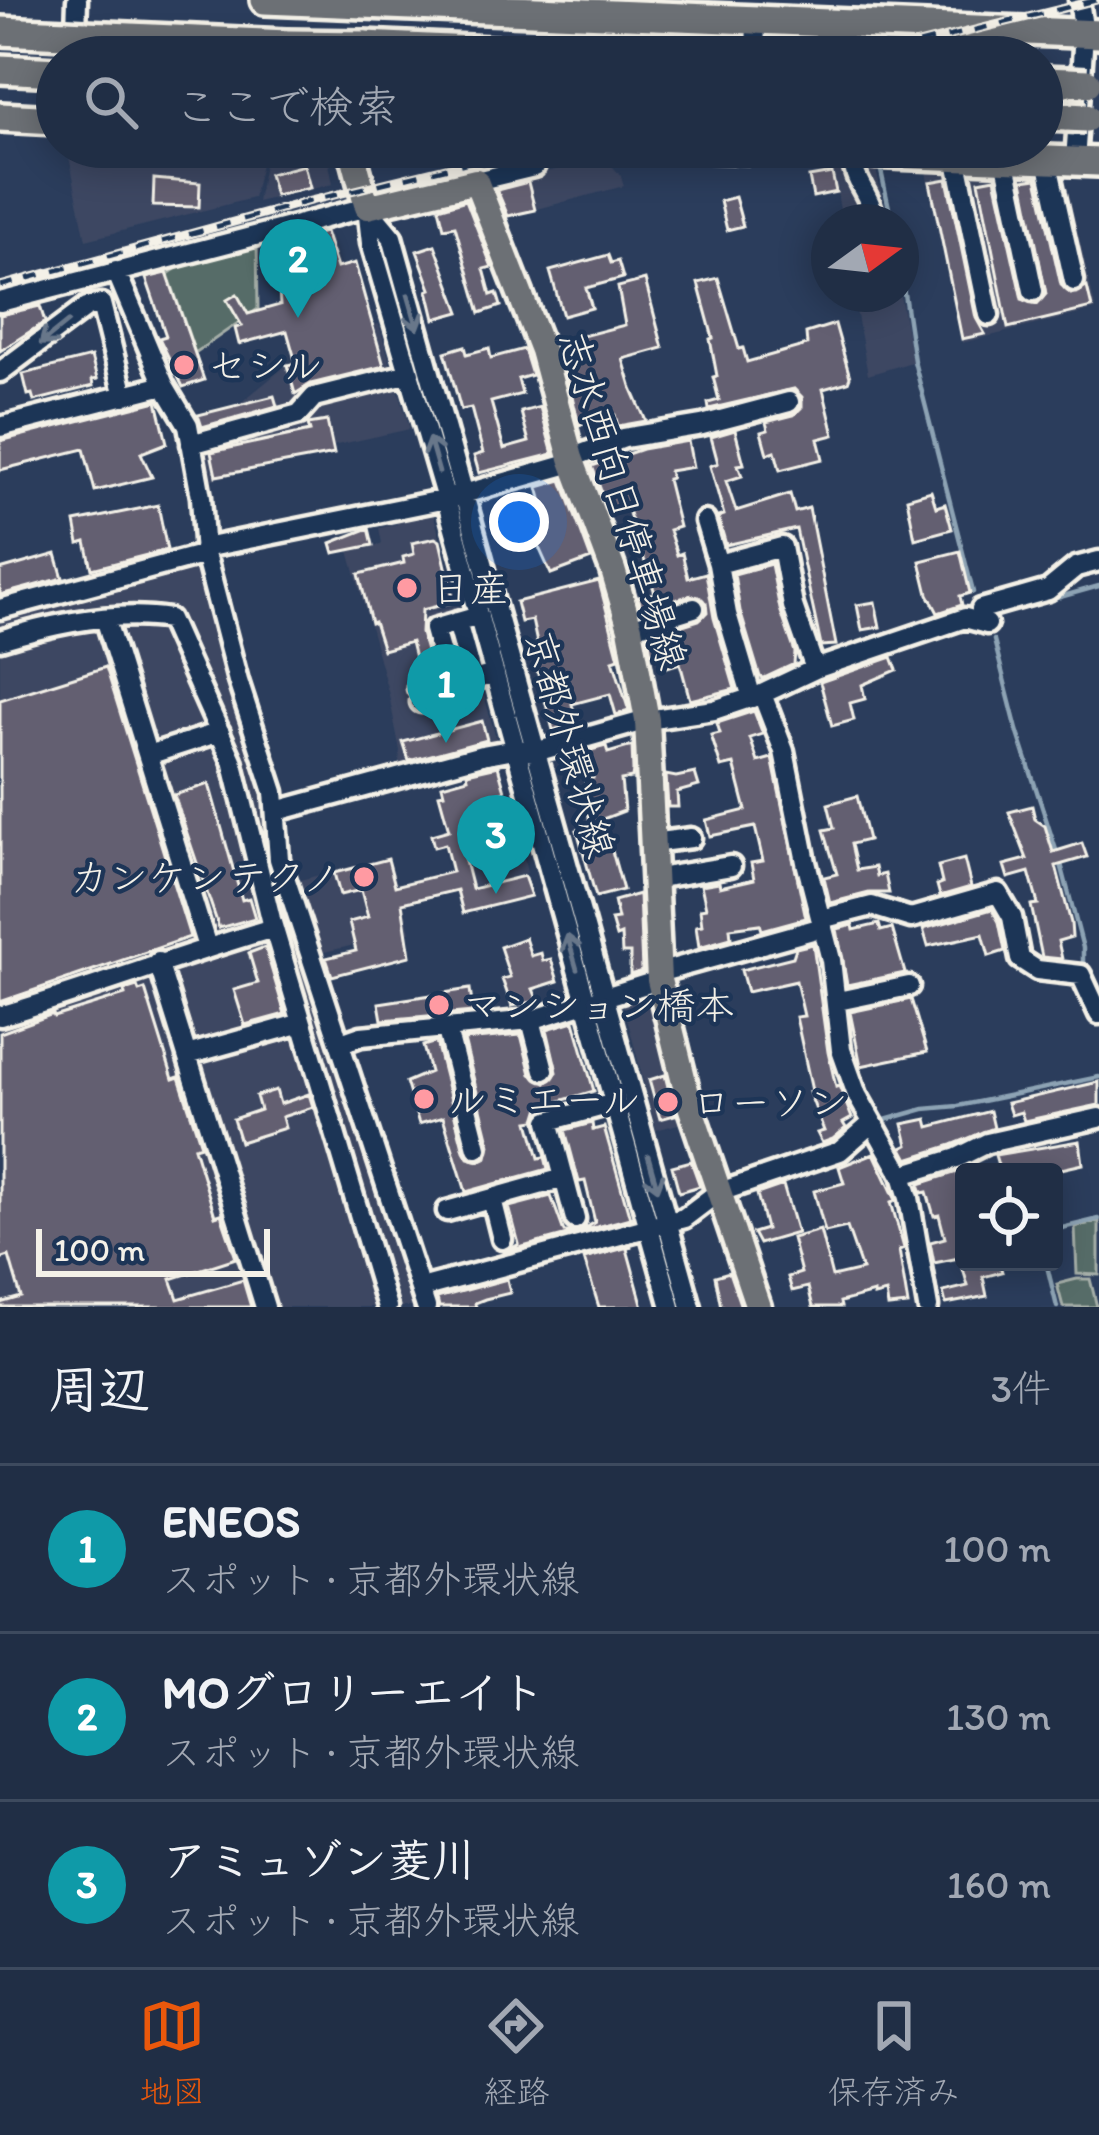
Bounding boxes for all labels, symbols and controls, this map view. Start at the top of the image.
search box [36,36,1063,168]
icon: search [78,69,144,135]
text: ここで検索 [174,79,399,133]
north arrow [811,204,919,312]
pin: 2 [259,219,337,318]
one-way arrow [404,292,426,330]
one-way arrow [39,319,71,346]
street label: 志水西向日停車場線 [549,325,697,675]
place label: セシル [208,342,323,389]
marker: セシル [171,352,197,378]
one-way arrow [421,436,443,474]
your location [489,492,549,552]
place label: 日産 [431,565,509,612]
marker: 日産 [394,575,420,601]
street label: 京都外環状線 [515,625,625,863]
pin: 1 [407,644,485,743]
pin: 3 [457,795,535,894]
place label: カンケンテクノ [70,854,340,901]
marker: カンケンテクノ [351,864,377,890]
one-way arrow [560,933,582,971]
place label: マンション橋本 [463,982,734,1029]
marker: マンション橋本 [426,992,452,1018]
place label: ルミエール [448,1076,641,1123]
place label: ローソン [692,1079,848,1126]
marker: ルミエール [411,1086,437,1112]
marker: ローソン [655,1089,681,1115]
one-way arrow [644,1154,666,1192]
map controls [955,1163,1063,1271]
button: locate [955,1163,1063,1271]
scale bar [36,1223,270,1276]
text: 100 m [54,1230,145,1269]
text: 周辺 [48,1359,150,1420]
text: 3件 [991,1365,1051,1412]
text: ENEOS [162,1494,300,1548]
text: 1 [78,1525,96,1572]
text: 100 m [943,1525,1051,1572]
text: スポット · 京都外環状線 [162,1556,579,1603]
text: MOグロリーエイト [162,1665,545,1719]
text: 2 [77,1693,97,1740]
text: 130 m [946,1693,1051,1740]
text: スポット · 京都外環状線 [162,1729,579,1776]
text: アミュゾン菱川 [162,1833,477,1887]
text: 3 [76,1861,98,1908]
text: 160 m [947,1861,1051,1908]
text: スポット · 京都外環状線 [162,1897,579,1944]
tab: 地図 [139,1993,205,2113]
tab: 経路 [483,1993,549,2113]
tab: 保存済み [828,1993,960,2113]

